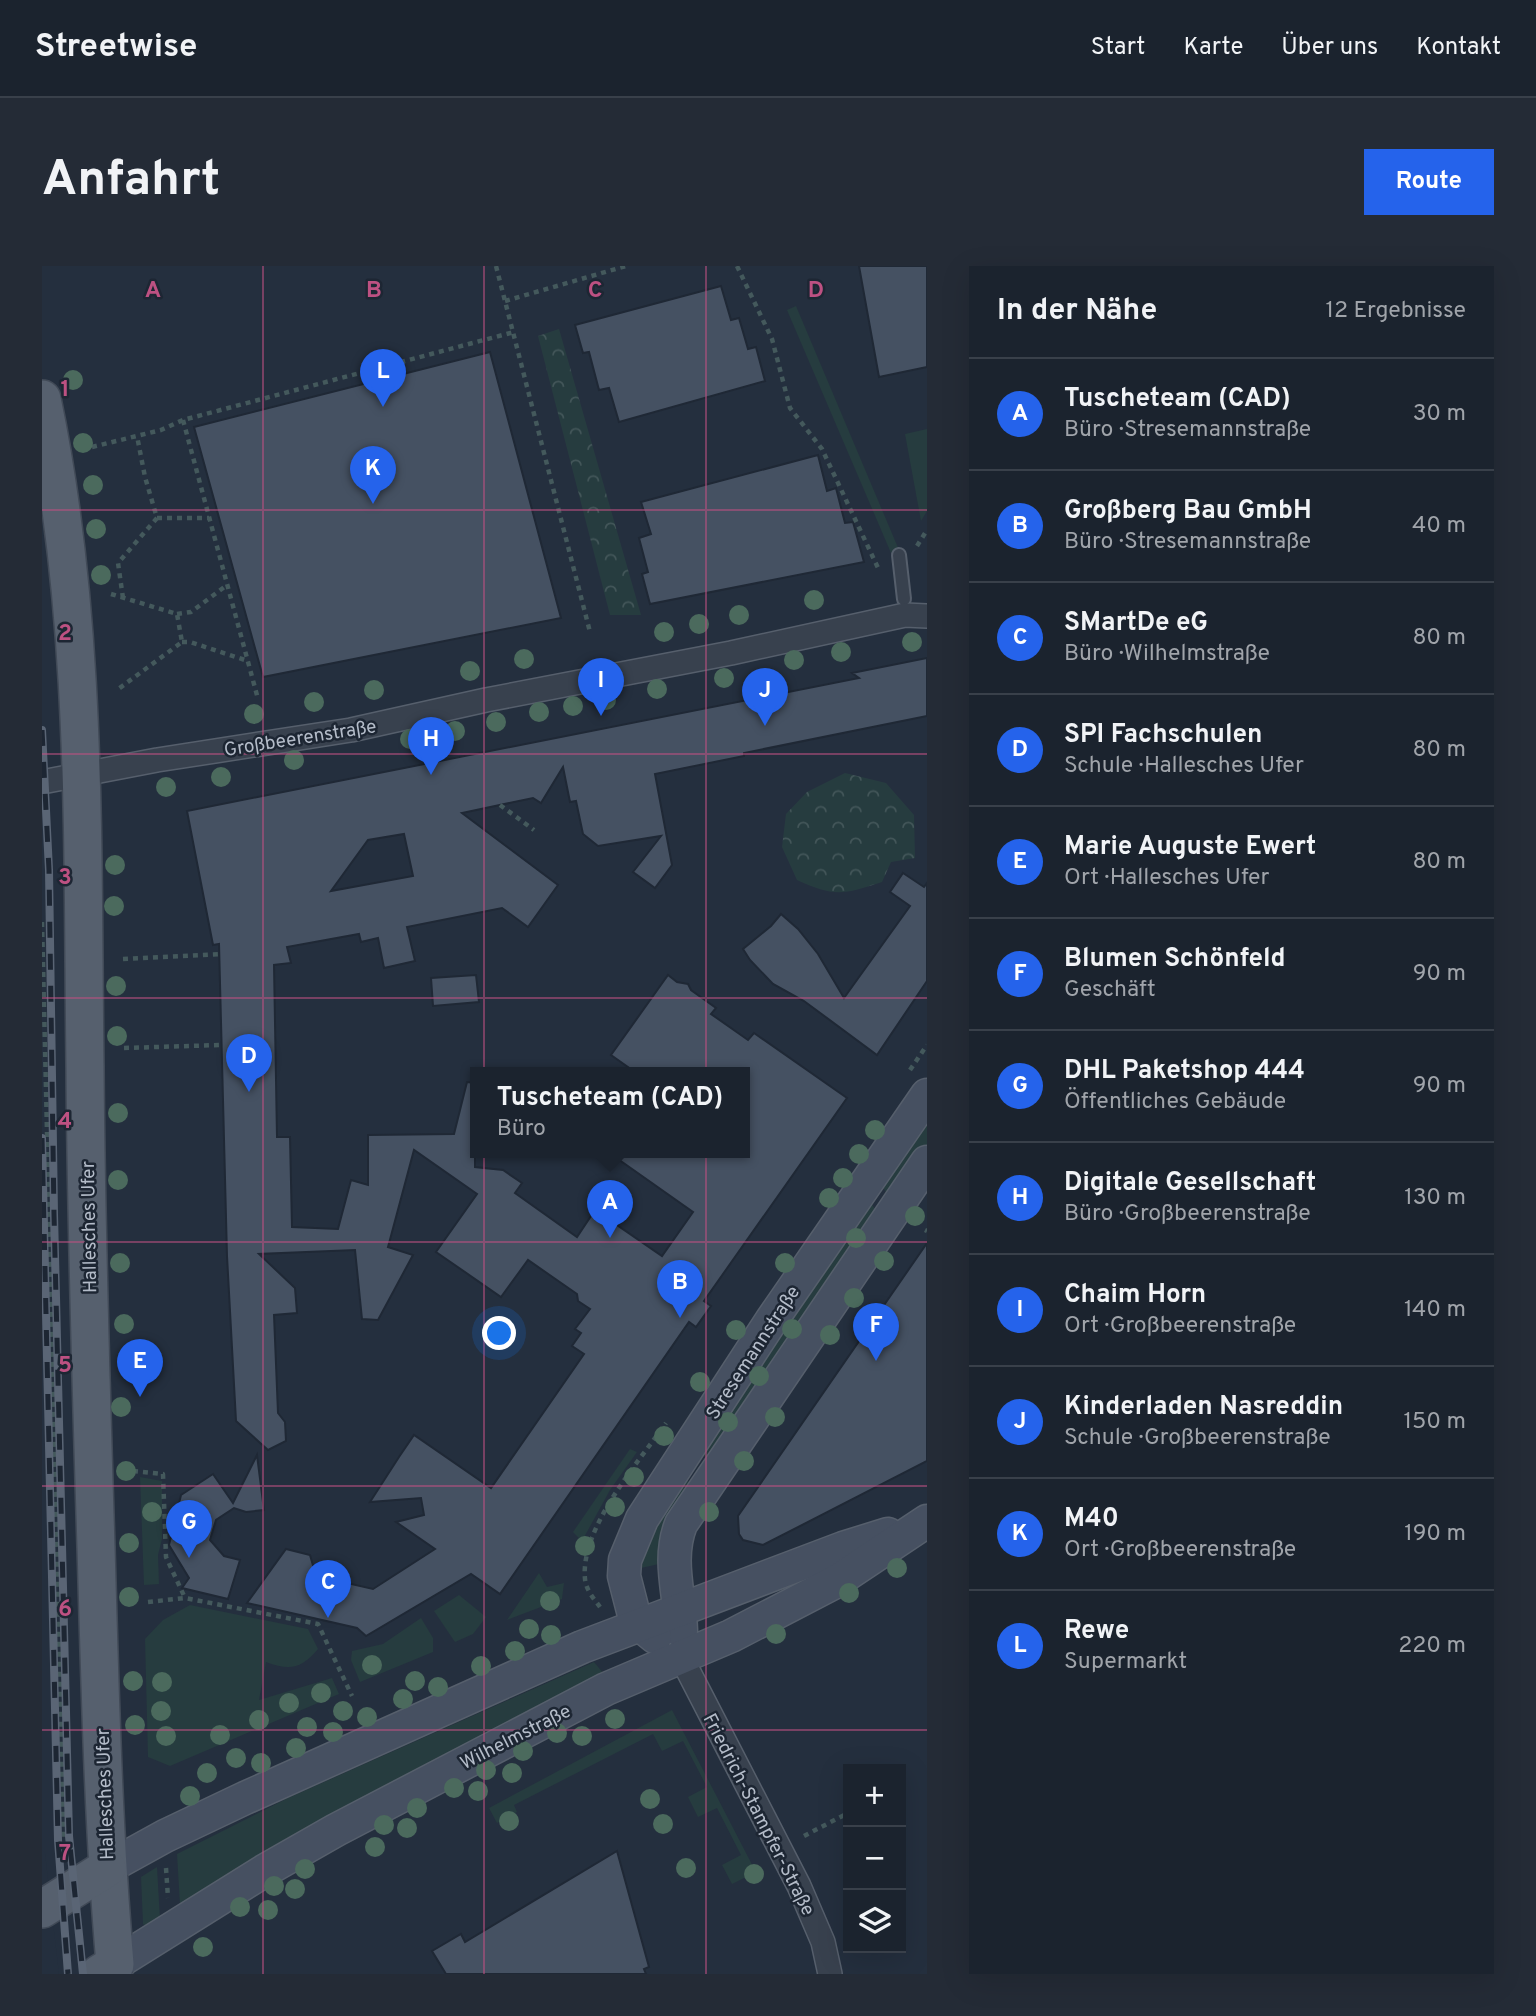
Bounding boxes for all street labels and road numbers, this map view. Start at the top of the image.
street label: Großbeerenstraße [222,715,378,763]
street label: Hallesches Ufer [77,1160,103,1293]
street label: Stresemannstraße [702,1282,806,1424]
street label: Wilhelmstraße [457,1700,575,1776]
street label: Friedrich-Stampfer-Straße [697,1710,820,1920]
street label: Hallesches Ufer [92,1727,120,1860]

